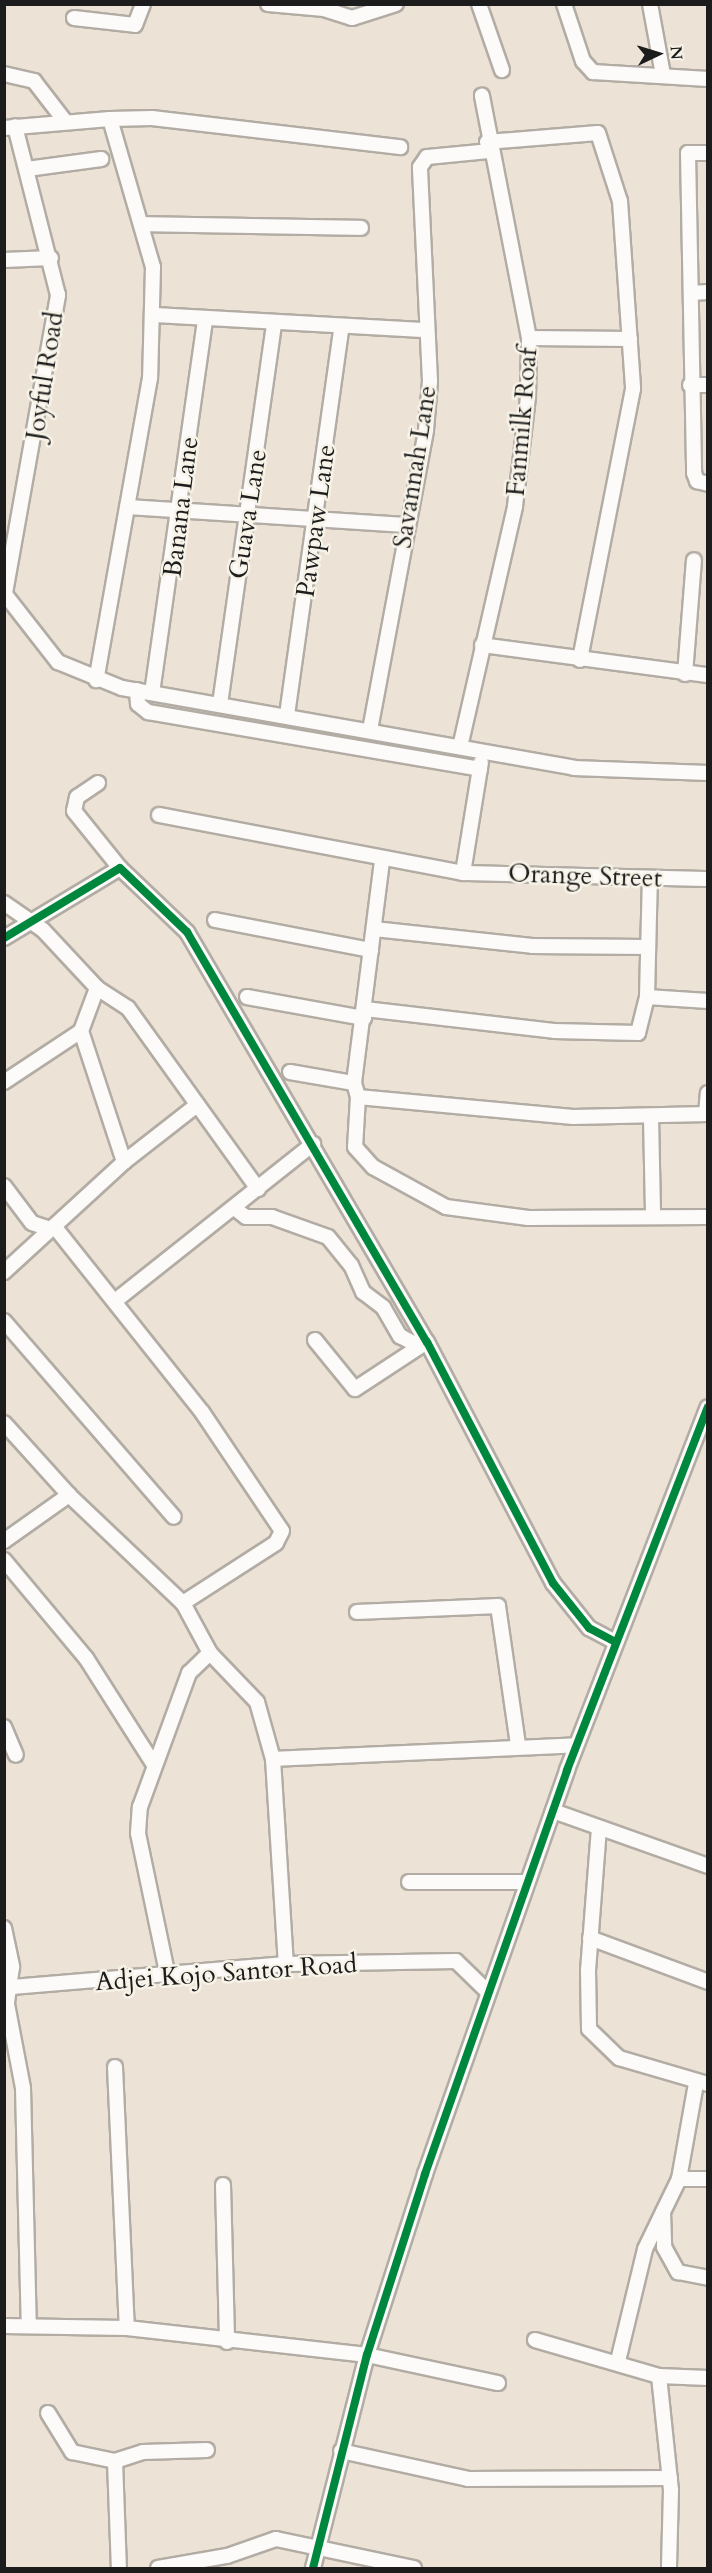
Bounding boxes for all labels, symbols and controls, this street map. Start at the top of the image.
north arrow [628,24,688,84]
text: N [664,45,687,60]
street label: Joyful Road [19,310,71,442]
street label: Fanmilk Roaf [500,346,544,498]
street label: Savannah Lane [387,383,443,551]
street label: Banana Lane [157,435,205,579]
street label: Pawpaw Lane [290,443,342,599]
street label: Guava Lane [222,447,274,581]
street label: Orange Street [508,858,662,894]
street label: Adjei Kojo Santor Road [94,1948,358,1998]

